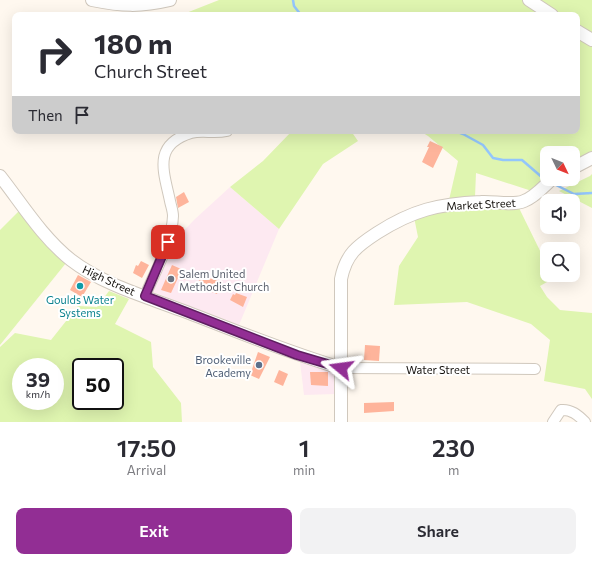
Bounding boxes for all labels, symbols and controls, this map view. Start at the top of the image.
text: 180 m [94,26,172,60]
icon: right [28,28,80,80]
text: Church Street [94,60,207,82]
icon: arrive [71,104,93,126]
text: Then [28,106,63,124]
north arrow [540,146,580,186]
map controls [540,146,580,282]
button: sound [540,194,580,234]
street label: Market Street [446,196,517,212]
pin [151,225,185,259]
icon: arrive [157,231,179,253]
button: search [540,242,580,282]
street label: High Street [81,262,138,298]
place label: Salem United Methodist Church [179,267,269,293]
marker: Salem United Methodist Church [166,274,176,284]
marker: Goulds Water Systems [75,281,85,291]
place label: Goulds Water Systems [46,293,115,319]
position arrow [320,347,362,389]
place label: Brookeville Academy [195,353,251,379]
speed limit sign: 50 [72,358,124,410]
marker: Brookeville Academy [254,360,264,370]
street label: Water Street [406,363,471,376]
text: 39 [26,367,50,391]
text: km/h [26,388,50,400]
text: 17:50 [117,433,176,462]
text: 1 [299,433,309,462]
text: 230 [432,433,475,462]
text: Arrival [127,462,166,478]
text: min [293,462,315,478]
text: m [448,462,459,478]
button: Exit [16,508,292,554]
button: Share [300,508,576,554]

